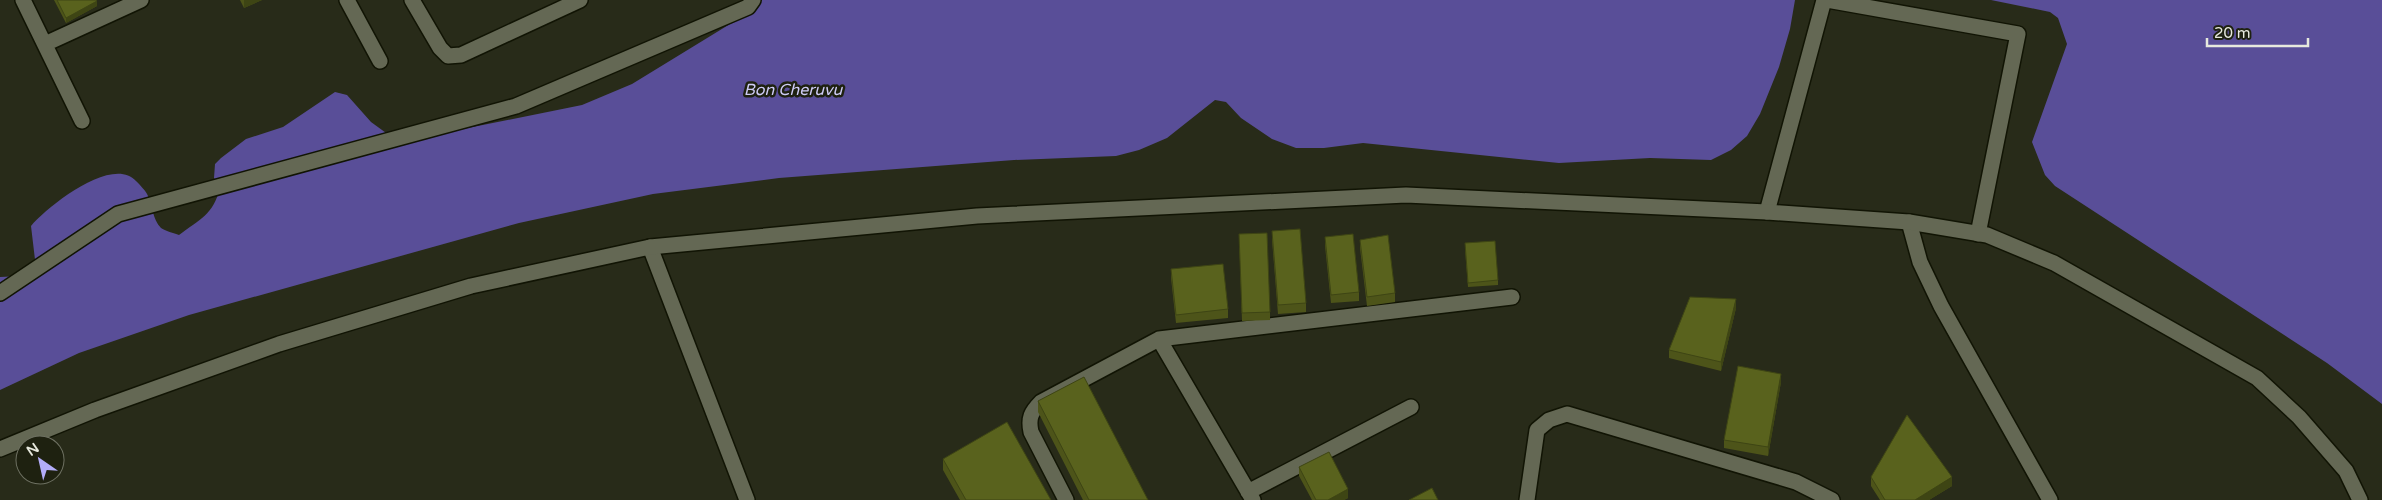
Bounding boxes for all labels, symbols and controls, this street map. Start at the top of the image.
scale bar [2207,15,2308,47]
text: 20 m [2214,24,2251,42]
water label: Bon Cheruvu [744,80,844,100]
north arrow [15,435,65,485]
text: N [24,439,42,460]

